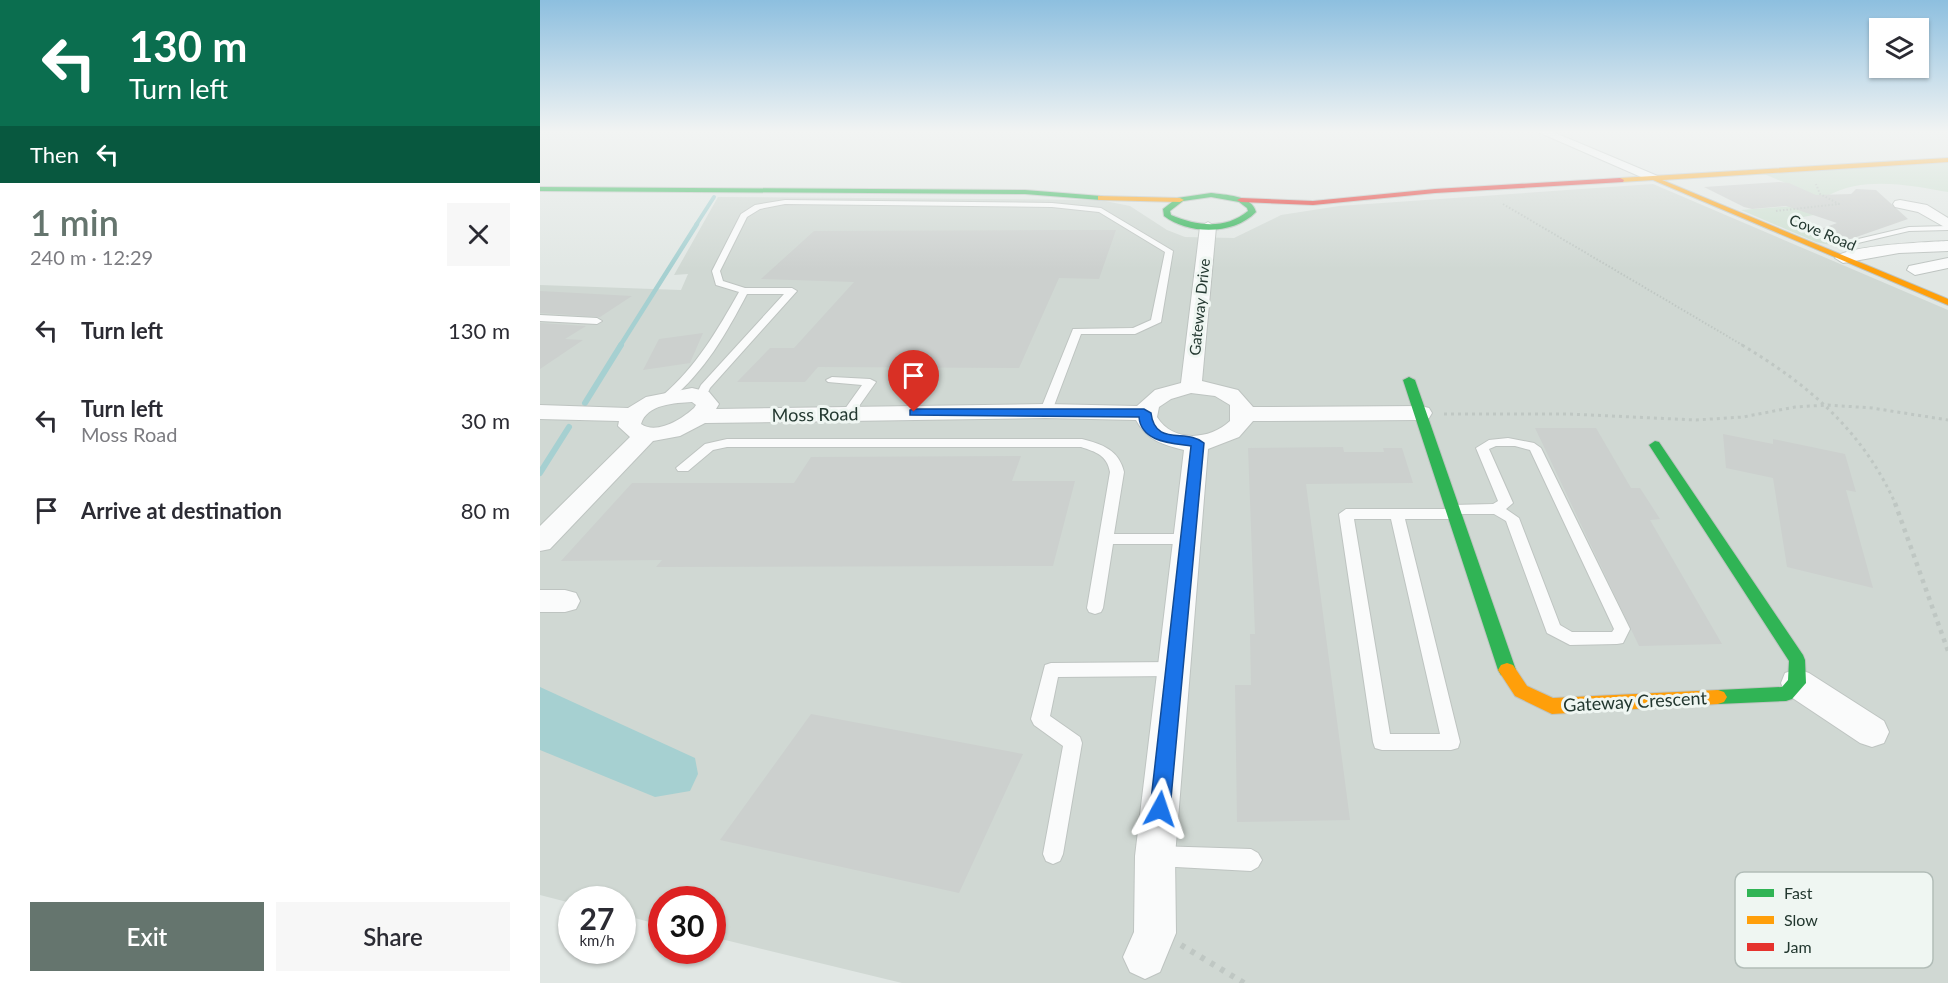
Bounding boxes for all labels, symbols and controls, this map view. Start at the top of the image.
map controls [1869,18,1929,78]
button: layers [1869,18,1929,78]
text: 130 m [129,21,247,71]
icon: left [30,24,108,102]
text: Turn left [129,72,228,105]
icon: left [91,138,124,171]
text: Then [30,141,79,168]
text: 1 min [30,200,119,244]
button: close [447,203,510,266]
street label: Cove Road [1787,210,1859,254]
text: 240 m · 12:29 [30,245,153,269]
street label: Gateway Drive [1185,258,1213,356]
icon: left [30,314,63,347]
text: Turn left [81,317,163,344]
text: 130 m [448,317,510,344]
pin [888,350,939,412]
icon: arrive [897,359,930,392]
text: Turn left [81,395,163,422]
street label: Moss Road [771,402,859,426]
icon: left [30,404,63,437]
text: 30 m [461,407,510,434]
text: Moss Road [81,422,177,446]
icon: arrive [30,494,63,527]
text: Arrive at destination [81,497,282,524]
text: 80 m [461,497,510,524]
street label: Gateway Crescent [1563,686,1708,716]
position arrow [1128,777,1192,841]
legend [1735,872,1933,968]
text: Fast [1784,883,1813,902]
speed limit sign: 30 [648,886,726,964]
text: 27 [580,900,614,936]
button: Exit [30,902,264,971]
button: Share [276,902,510,971]
text: Slow [1784,910,1818,929]
text: km/h [579,931,615,949]
text: Jam [1784,937,1812,956]

